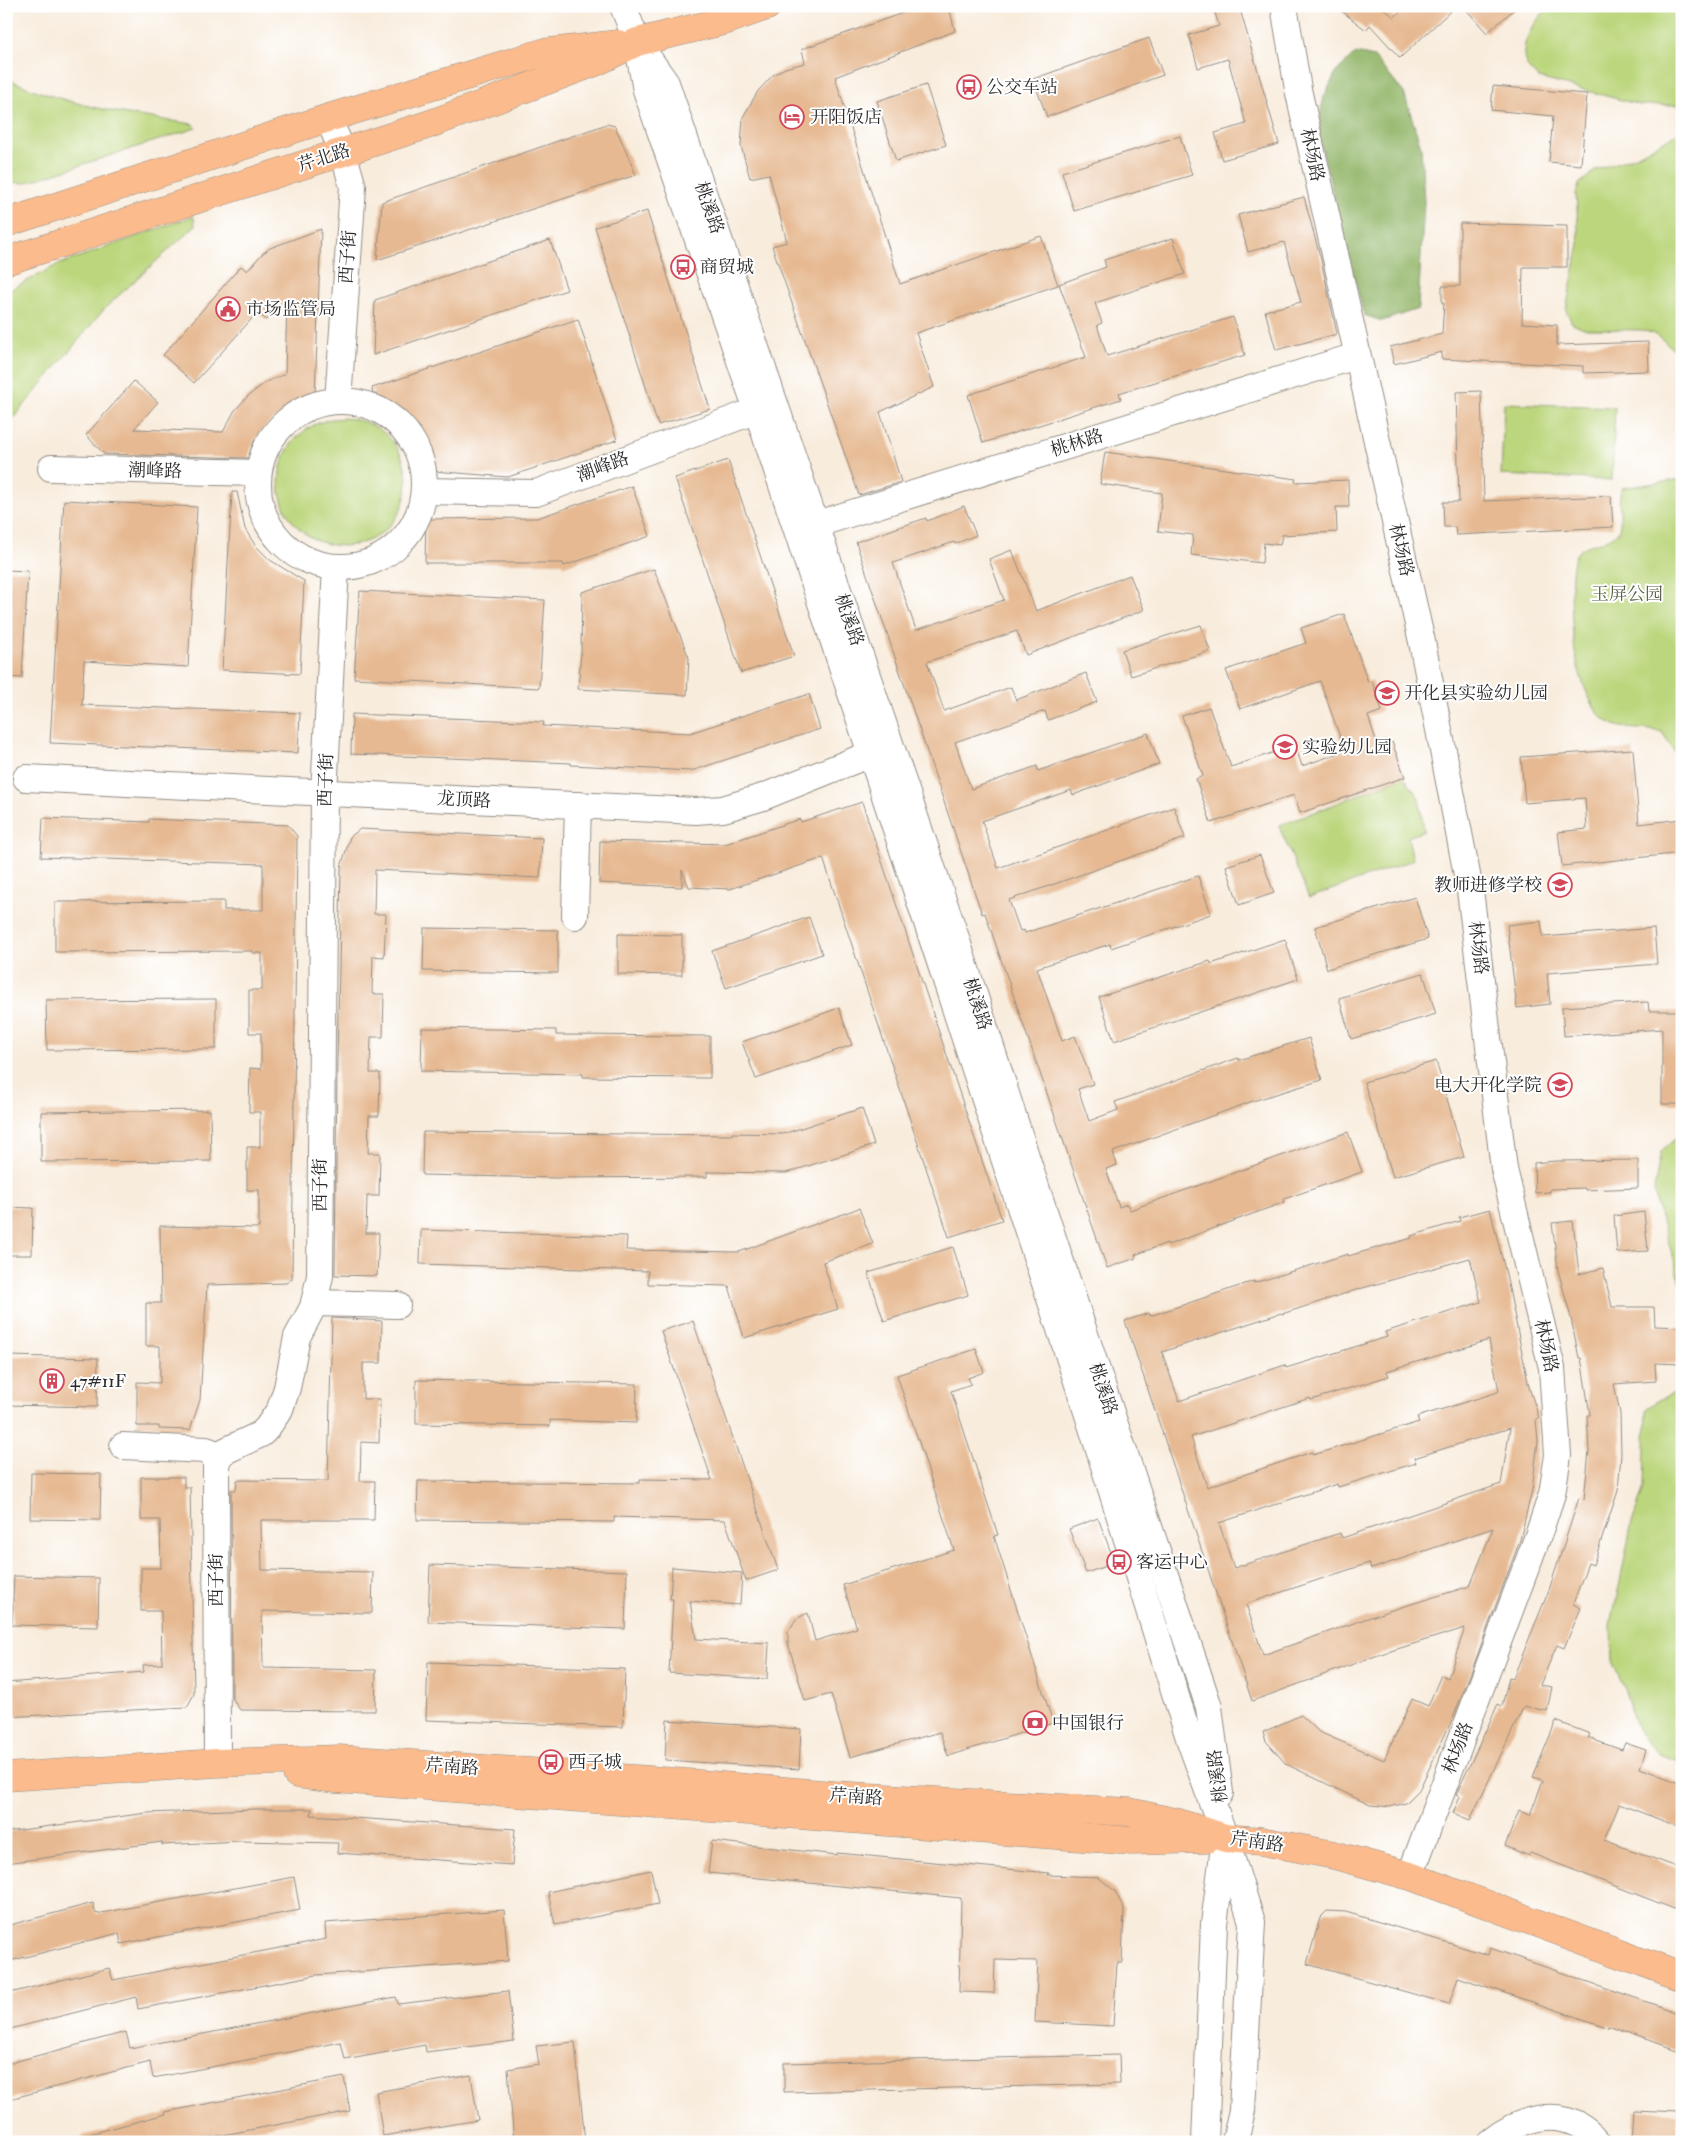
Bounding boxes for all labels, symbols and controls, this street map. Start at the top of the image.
bus stop icon: 公交车站 [956,74,982,100]
place label: 公交车站 [986,76,1058,99]
hotel icon: 开阳饭店 [779,104,805,130]
place label: 开阳饭店 [810,106,882,129]
street label: 林场路 [1295,126,1329,184]
street label: 芹北路 [295,139,353,177]
street label: 桃溪路 [689,179,729,237]
street label: 西子街 [335,229,361,285]
bus stop icon: 商贸城 [670,254,696,280]
place label: 商贸城 [700,256,754,279]
public building icon: 市场监管局 [215,296,241,322]
place label: 市场监管局 [246,298,336,321]
street label: 桃林路 [1048,424,1106,462]
street label: 潮峰路 [574,447,632,487]
street label: 潮峰路 [128,459,182,483]
street label: 林场路 [1384,521,1418,579]
park label: 玉屏公园 [1591,583,1663,606]
street label: 桃溪路 [829,591,869,649]
school or university icon: 开化县实验幼儿园 [1374,680,1400,706]
place label: 开化县实验幼儿园 [1404,682,1548,705]
school or university icon: 实验幼儿园 [1272,734,1298,760]
place label: 实验幼儿园 [1302,736,1392,759]
street label: 西子街 [314,753,338,807]
street label: 龙顶路 [436,787,492,813]
school or university icon: 教师进修学校 [1547,872,1573,898]
place label: 教师进修学校 [1434,874,1542,897]
street label: 林场路 [1463,920,1493,976]
street label: 桃溪路 [958,975,996,1033]
school or university icon: 电大开化学院 [1547,1072,1573,1098]
place label: 电大开化学院 [1434,1074,1542,1097]
street label: 西子街 [309,1158,332,1212]
street label: 林场路 [1529,1317,1563,1375]
street label: 桃溪路 [1084,1360,1122,1418]
building icon: 47#11F [39,1368,65,1394]
place label: 47#11F [70,1370,126,1393]
bus stop icon: 客运中心 [1106,1549,1132,1575]
place label: 客运中心 [1136,1551,1208,1574]
street label: 西子街 [205,1553,228,1607]
bank icon: 中国银行 [1022,1710,1048,1736]
place label: 中国银行 [1052,1712,1124,1735]
street label: 林场路 [1438,1719,1478,1777]
street label: 桃溪路 [1203,1748,1233,1804]
bus stop icon: 西子城 [538,1749,564,1775]
place label: 西子城 [568,1751,622,1774]
street label: 芹南路 [424,1754,480,1780]
street label: 芹南路 [828,1784,884,1810]
street label: 芹南路 [1229,1827,1285,1857]

